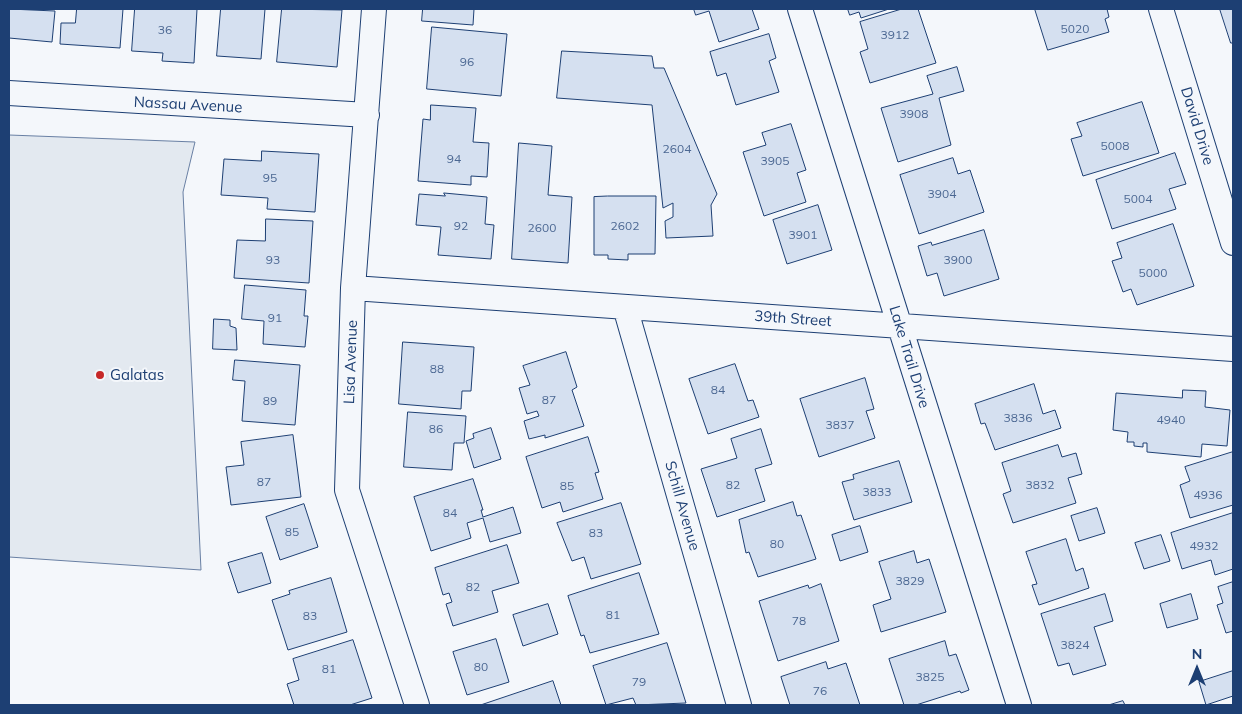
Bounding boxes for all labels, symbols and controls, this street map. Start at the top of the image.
house number: 5020 [1061,22,1089,36]
house number: 36 [158,23,172,37]
house number: 3912 [881,28,909,42]
house number: 96 [460,55,474,69]
street label: David Drive [1177,85,1217,167]
street label: Nassau Avenue [133,93,243,117]
house number: 3908 [900,107,928,121]
house number: 5008 [1101,139,1129,153]
house number: 2604 [663,142,691,156]
house number: 94 [447,152,461,166]
house number: 3905 [761,154,789,168]
house number: 95 [263,171,277,185]
house number: 3904 [928,187,956,201]
house number: 5004 [1124,192,1152,206]
house number: 92 [454,219,468,233]
house number: 2602 [611,219,639,233]
house number: 2600 [528,221,556,235]
house number: 3901 [789,228,817,242]
house number: 93 [266,253,280,267]
house number: 3900 [944,253,972,267]
house number: 5000 [1139,266,1167,280]
street label: Lake Trail Drive [885,304,933,410]
street label: 39th Street [754,307,832,331]
house number: 91 [268,311,282,325]
street label: Lisa Avenue [341,320,361,404]
house number: 88 [430,362,444,376]
place label: Galatas [110,366,164,384]
marker: Galatas [94,369,106,381]
house number: 84 [711,383,725,397]
house number: 87 [542,393,556,407]
house number: 89 [263,394,277,408]
house number: 3836 [1004,411,1032,425]
house number: 4940 [1157,413,1185,427]
house number: 3837 [826,418,854,432]
house number: 86 [429,422,443,436]
street label: Schill Avenue [661,459,703,553]
house number: 87 [257,475,271,489]
house number: 82 [726,478,740,492]
house number: 3832 [1026,478,1054,492]
house number: 85 [560,479,574,493]
house number: 3833 [863,485,891,499]
house number: 4936 [1194,488,1222,502]
house number: 84 [443,506,457,520]
house number: 85 [285,525,299,539]
house number: 83 [589,526,603,540]
house number: 80 [770,537,784,551]
house number: 4932 [1190,539,1218,553]
house number: 3829 [896,574,924,588]
house number: 82 [466,580,480,594]
house number: 81 [606,608,620,622]
house number: 83 [303,609,317,623]
house number: 78 [792,614,806,628]
house number: 3824 [1061,638,1089,652]
north arrow [1172,644,1222,694]
text: N [1192,645,1202,663]
house number: 80 [474,660,488,674]
house number: 81 [322,662,336,676]
house number: 3825 [916,670,944,684]
house number: 79 [632,675,646,689]
house number: 76 [813,684,827,698]

